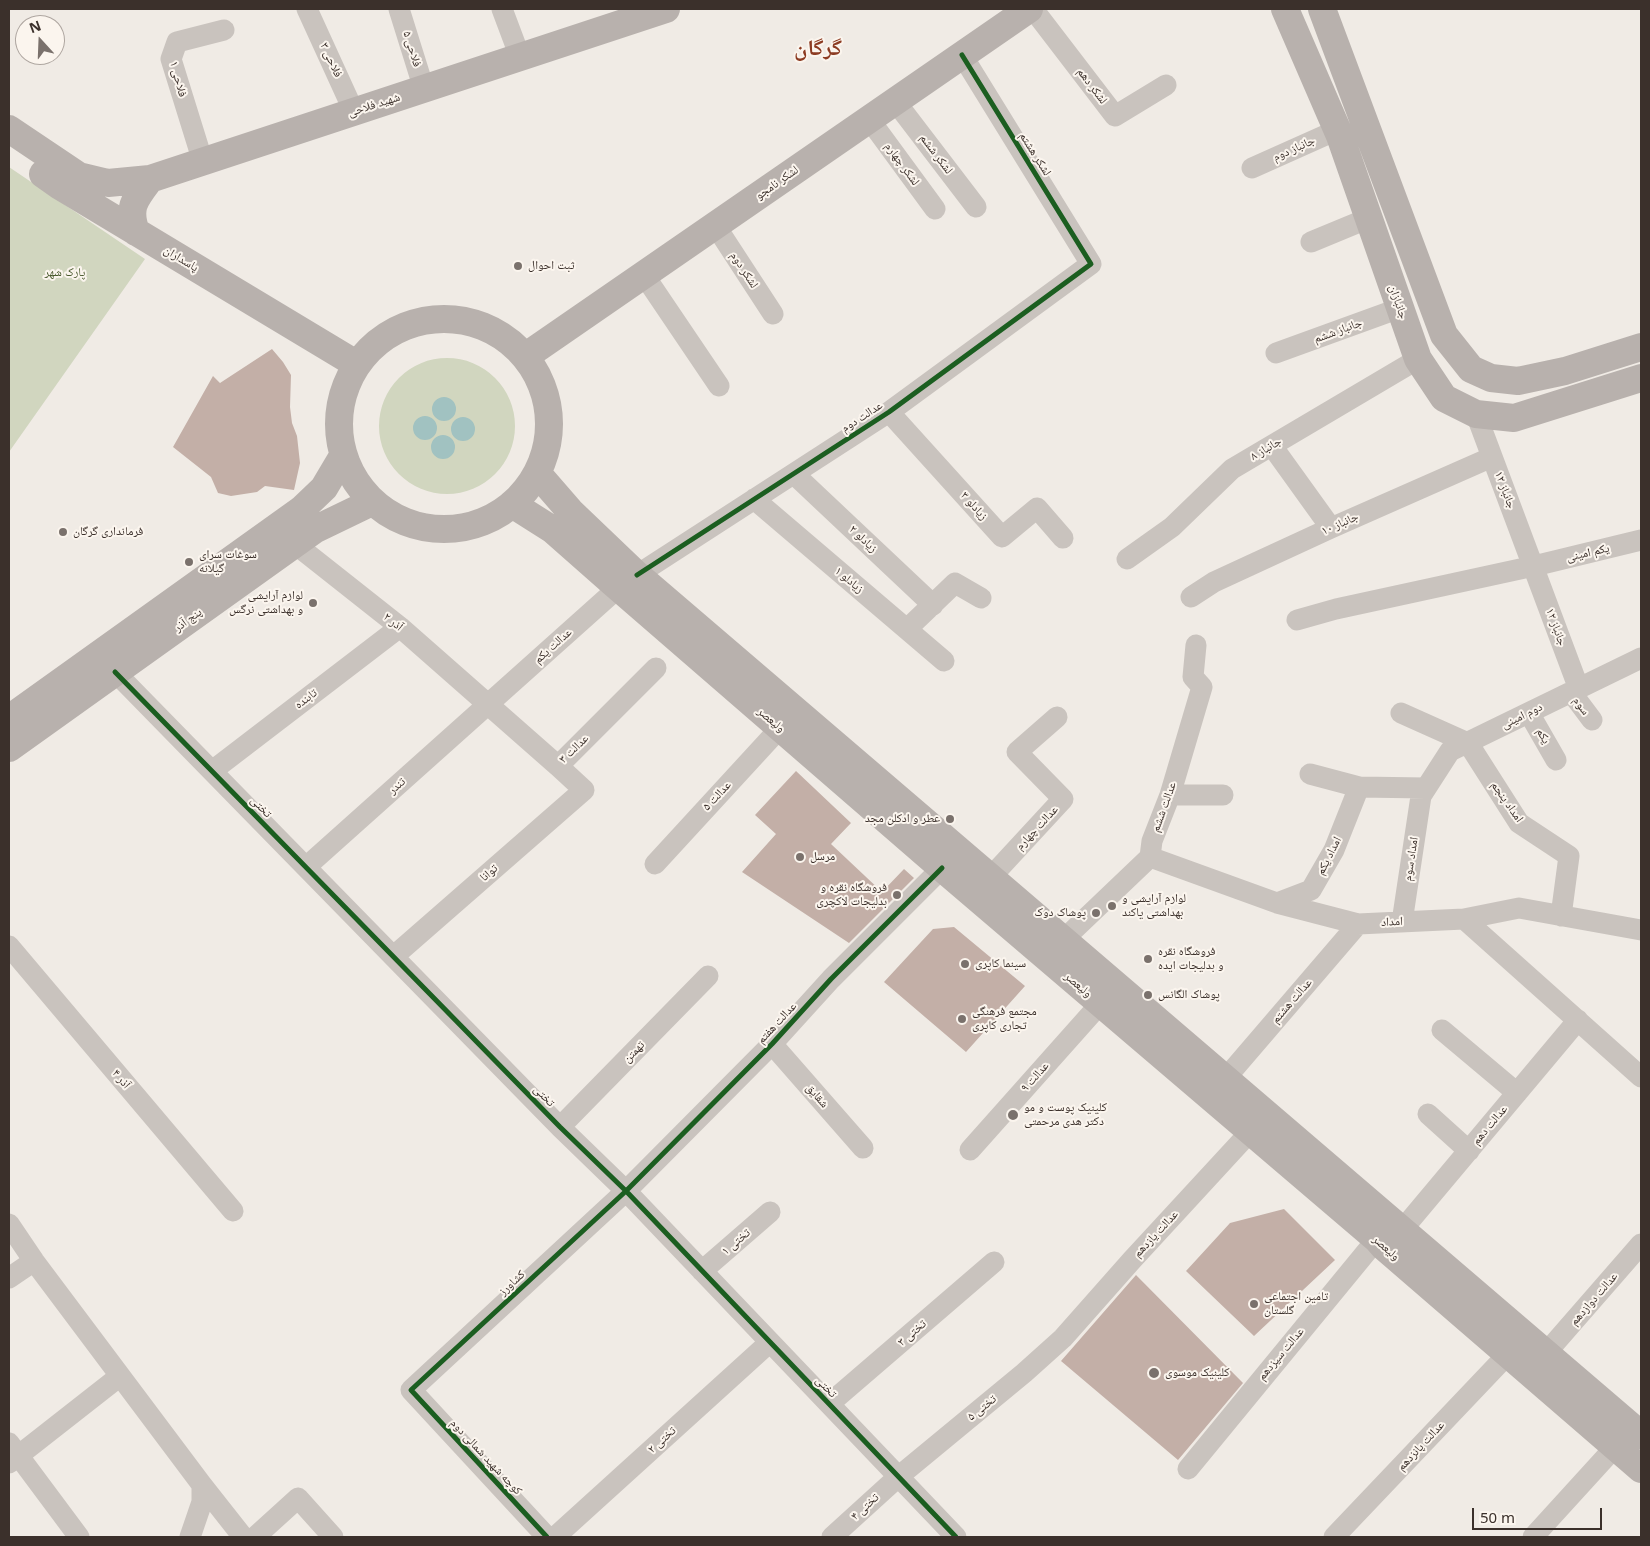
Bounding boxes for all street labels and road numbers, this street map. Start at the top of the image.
street label: ۵ فلاحی [400,29,424,69]
street label: ۳ فلاحی [317,40,345,80]
street label: ۱ فلاحی [166,59,190,99]
street label: لشکر دهم [1074,65,1110,107]
street label: شهید فلاحی [346,90,402,120]
street label: لشکر هشتم [1016,130,1054,178]
street label: لشکر ششم [916,131,956,177]
street label: جانباز دوم [1271,133,1317,165]
street label: لشکر چهارم [882,140,922,188]
street label: لشکر نامجو [753,163,801,203]
street label: پاسداران [161,243,201,275]
street label: لشکر دوم [727,249,761,291]
street label: جانبازان [1385,283,1411,321]
street label: جانباز ششم [1312,316,1364,346]
street label: عدالت دوم [839,398,885,436]
street label: جانباز ۸ [1248,434,1284,464]
street label: ۱۲ جانباز [1491,469,1519,511]
street label: زیادلو ۳ [957,489,991,523]
street label: ۱۰ جانباز [1319,509,1361,539]
street label: زیادلو ۲ [846,522,880,556]
street label: یکم امینی [1565,541,1611,565]
street label: زیادلو ۱ [832,564,866,596]
street label: پنج آذر [171,605,205,635]
street label: جانباز ۱۲ [1543,606,1569,648]
street label: ۲ آذر [380,610,406,634]
street label: عدالت یکم [531,625,575,667]
street label: تابنده [292,686,320,712]
street label: سوم [1569,694,1593,718]
street label: دوم امینی [1499,700,1545,732]
street label: ولیعصر [754,704,788,736]
street label: یکم [1533,726,1553,746]
street label: عدالت ۳ [556,732,592,766]
street label: تندر [386,775,408,797]
street label: عدالت ۵ [700,778,734,814]
street label: امداد پنجم [1488,779,1526,825]
street label: عدالت ششم [1148,780,1180,834]
street label: تختی [247,793,275,821]
street label: عدالت چهارم [1013,803,1061,853]
street label: امداد یکم [1313,835,1345,877]
street label: امداد سوم [1400,836,1422,882]
street label: توانا [477,861,501,885]
street label: امداد [1381,914,1403,930]
street label: ولیعصر [1061,969,1095,1001]
street label: عدالت هشتم [1269,976,1315,1026]
street label: عدالت هفتم [754,999,800,1047]
street label: تهمتن [620,1038,648,1066]
street label: عدالت ۹ [1018,1059,1052,1095]
street label: آذر ۴ [109,1066,133,1092]
street label: شقایق [803,1081,831,1111]
street label: تختی [530,1082,558,1110]
street label: عدالت دهم [1469,1102,1511,1148]
street label: عدالت یازدهم [1131,1207,1181,1261]
street label: ۱ تختی [719,1226,753,1258]
street label: ولیعصر [1369,1232,1403,1264]
street label: کشاورز [496,1267,528,1299]
street label: عدالت دوازدهم [1567,1270,1621,1328]
street label: تختی ۳ [895,1317,929,1349]
street label: عدالت سیزدهم [1255,1325,1307,1383]
street label: تختی [812,1373,840,1401]
street label: ۵ تختی [965,1392,999,1424]
street label: کوچه شهید شمالی دوم [447,1416,525,1498]
street label: عدالت پانزدهم [1394,1418,1448,1474]
street label: تختی ۲ [645,1424,679,1456]
street label: تختی ۴ [848,1490,882,1524]

